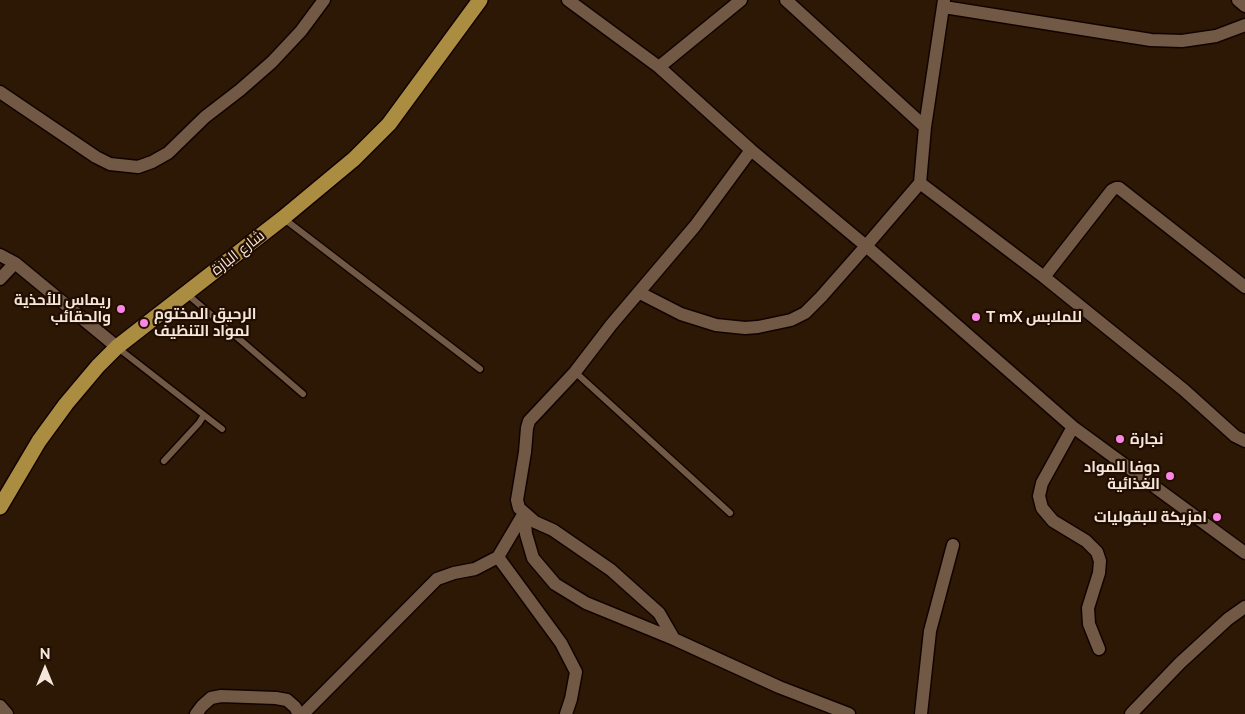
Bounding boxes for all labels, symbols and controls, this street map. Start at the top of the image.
street label: شارع البازة [208,227,268,279]
place label: ريماس للأحذية والحقائب [14,291,111,326]
marker: ريماس للأحذية والحقائب [115,303,127,315]
place label: الرحيق المختوم لمواد التنظيف [154,305,256,340]
place label: T mX للملابس [986,308,1082,326]
marker: T mX للملابس [970,311,982,323]
marker: الرحيق المختوم لمواد التنظيف [138,317,150,329]
place label: نجارة [1130,430,1163,448]
marker: نجارة [1114,433,1126,445]
place label: دوفا للمواد الغذائية [1084,458,1160,493]
marker: دوفا للمواد الغذائية [1164,470,1176,482]
place label: امزيكة للبقوليات [1094,508,1207,526]
marker: امزيكة للبقوليات [1211,511,1223,523]
north arrow [20,644,70,694]
text: N [40,646,50,662]

